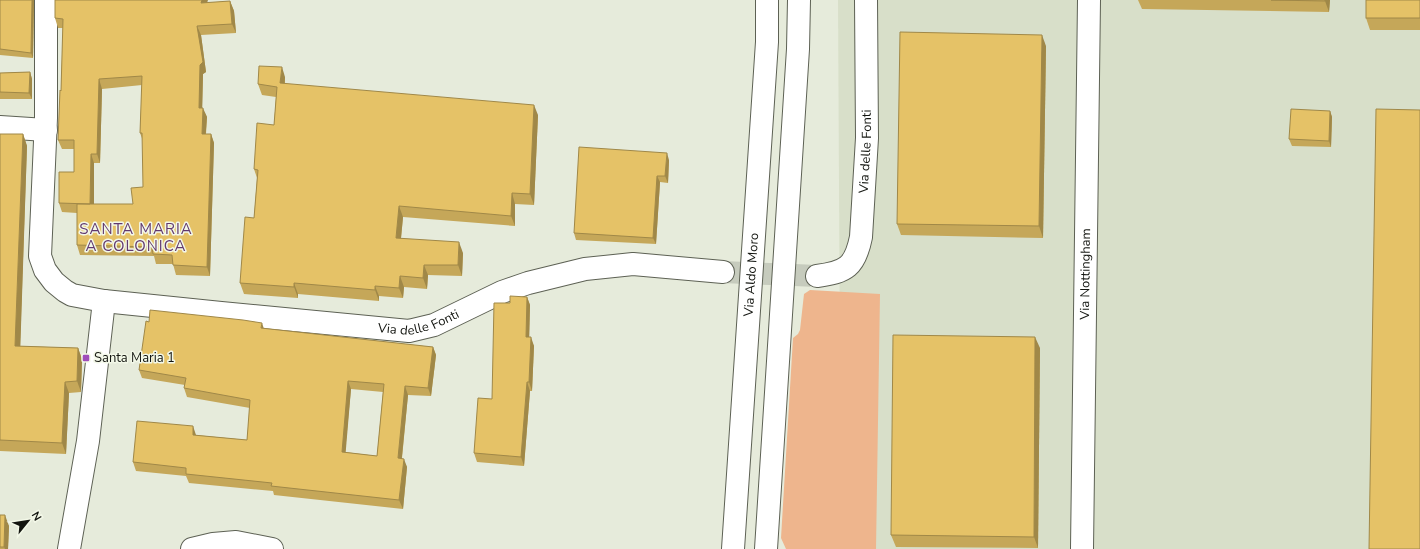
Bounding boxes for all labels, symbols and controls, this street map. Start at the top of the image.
street label: Via delle Fonti [855,109,876,195]
district label: SANTA MARIA A COLONICA [79,219,193,256]
street label: Via Nottingham [1076,228,1095,321]
street label: Via Aldo Moro [740,232,763,318]
street label: Via delle Fonti [376,305,462,340]
place label: Santa Maria 1 [94,349,175,367]
marker: Santa Maria 1 [81,353,91,363]
north arrow [8,501,48,541]
text: N [28,509,45,524]

